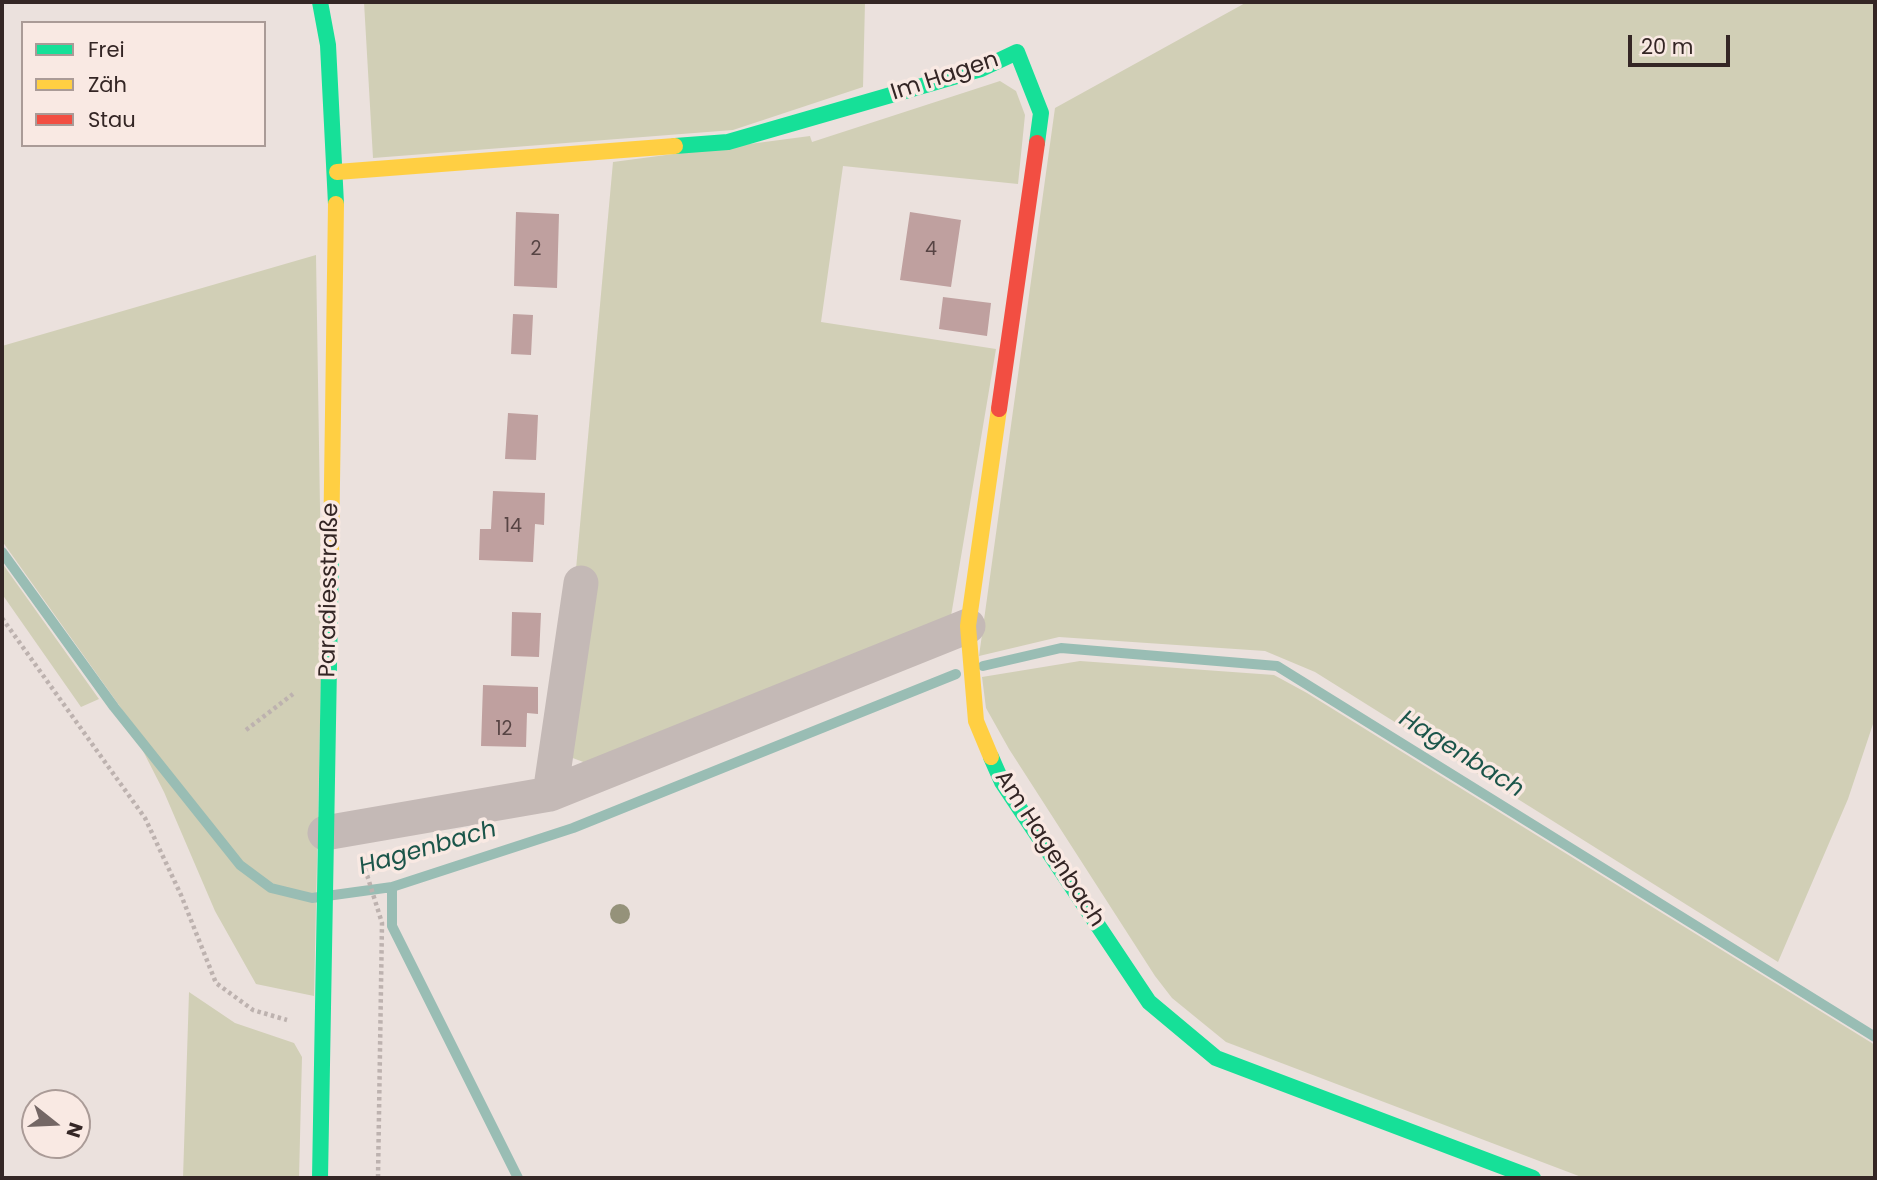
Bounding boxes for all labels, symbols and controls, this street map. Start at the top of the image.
legend [21,21,266,147]
scale bar [1632,21,1734,65]
text: 20 m [1641,32,1694,61]
text: Frei [88,35,125,64]
street label: Im Hagen [888,47,1002,107]
text: Zäh [88,70,127,99]
text: Stau [88,105,136,134]
house number: 2 [531,239,541,261]
house number: 4 [925,239,937,261]
street label: Paradiesstraße [315,502,345,678]
house number: 14 [504,516,522,538]
water label: Hagenbach [1393,705,1529,805]
house number: 12 [495,719,513,741]
street label: Am Hagenbach [988,766,1110,932]
water label: Hagenbach [356,816,500,882]
north arrow [21,1089,91,1159]
text: N [59,1119,90,1141]

